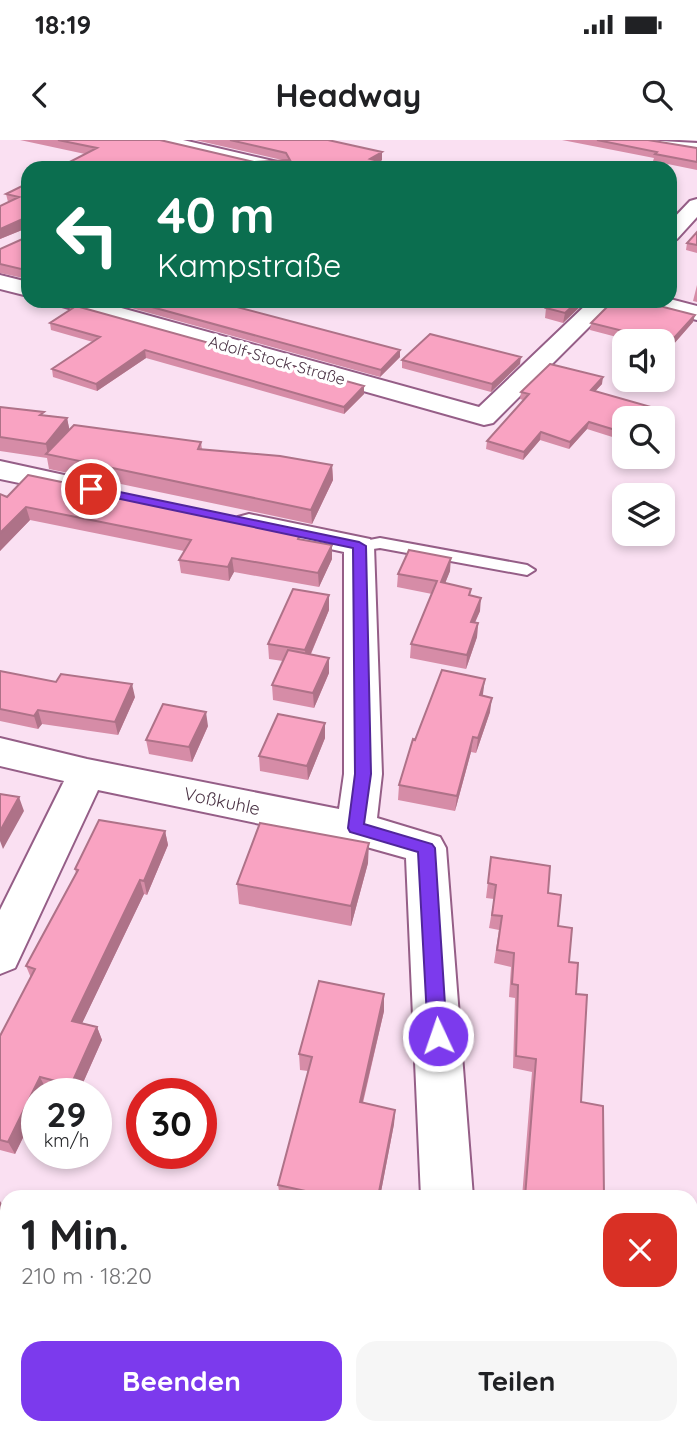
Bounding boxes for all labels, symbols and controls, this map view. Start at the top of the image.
text: 18:19 [35,8,91,41]
text: Headway [276,75,421,115]
icon: back [21,76,59,114]
icon: search [638,76,676,114]
text: 40 m [157,184,275,245]
icon: left [42,189,133,280]
text: Kampstraße [157,245,341,285]
map controls [612,329,675,546]
button: sound [612,329,675,392]
street label: Adolf-Stock-Straße [206,331,348,389]
button: search [612,406,675,469]
pin [61,459,121,519]
icon: arrive [72,470,110,508]
button: layers [612,483,675,546]
street label: Voßkuhle [182,782,262,820]
position arrow [401,999,475,1073]
speed limit sign: 30 [126,1078,217,1169]
text: 29 [47,1092,86,1136]
text: km/h [44,1129,89,1152]
text: 1 Min. [21,1208,129,1261]
button: close [603,1213,677,1287]
text: 210 m · 18:20 [21,1261,152,1290]
button: Beenden [21,1341,342,1421]
button: Teilen [356,1341,677,1421]

